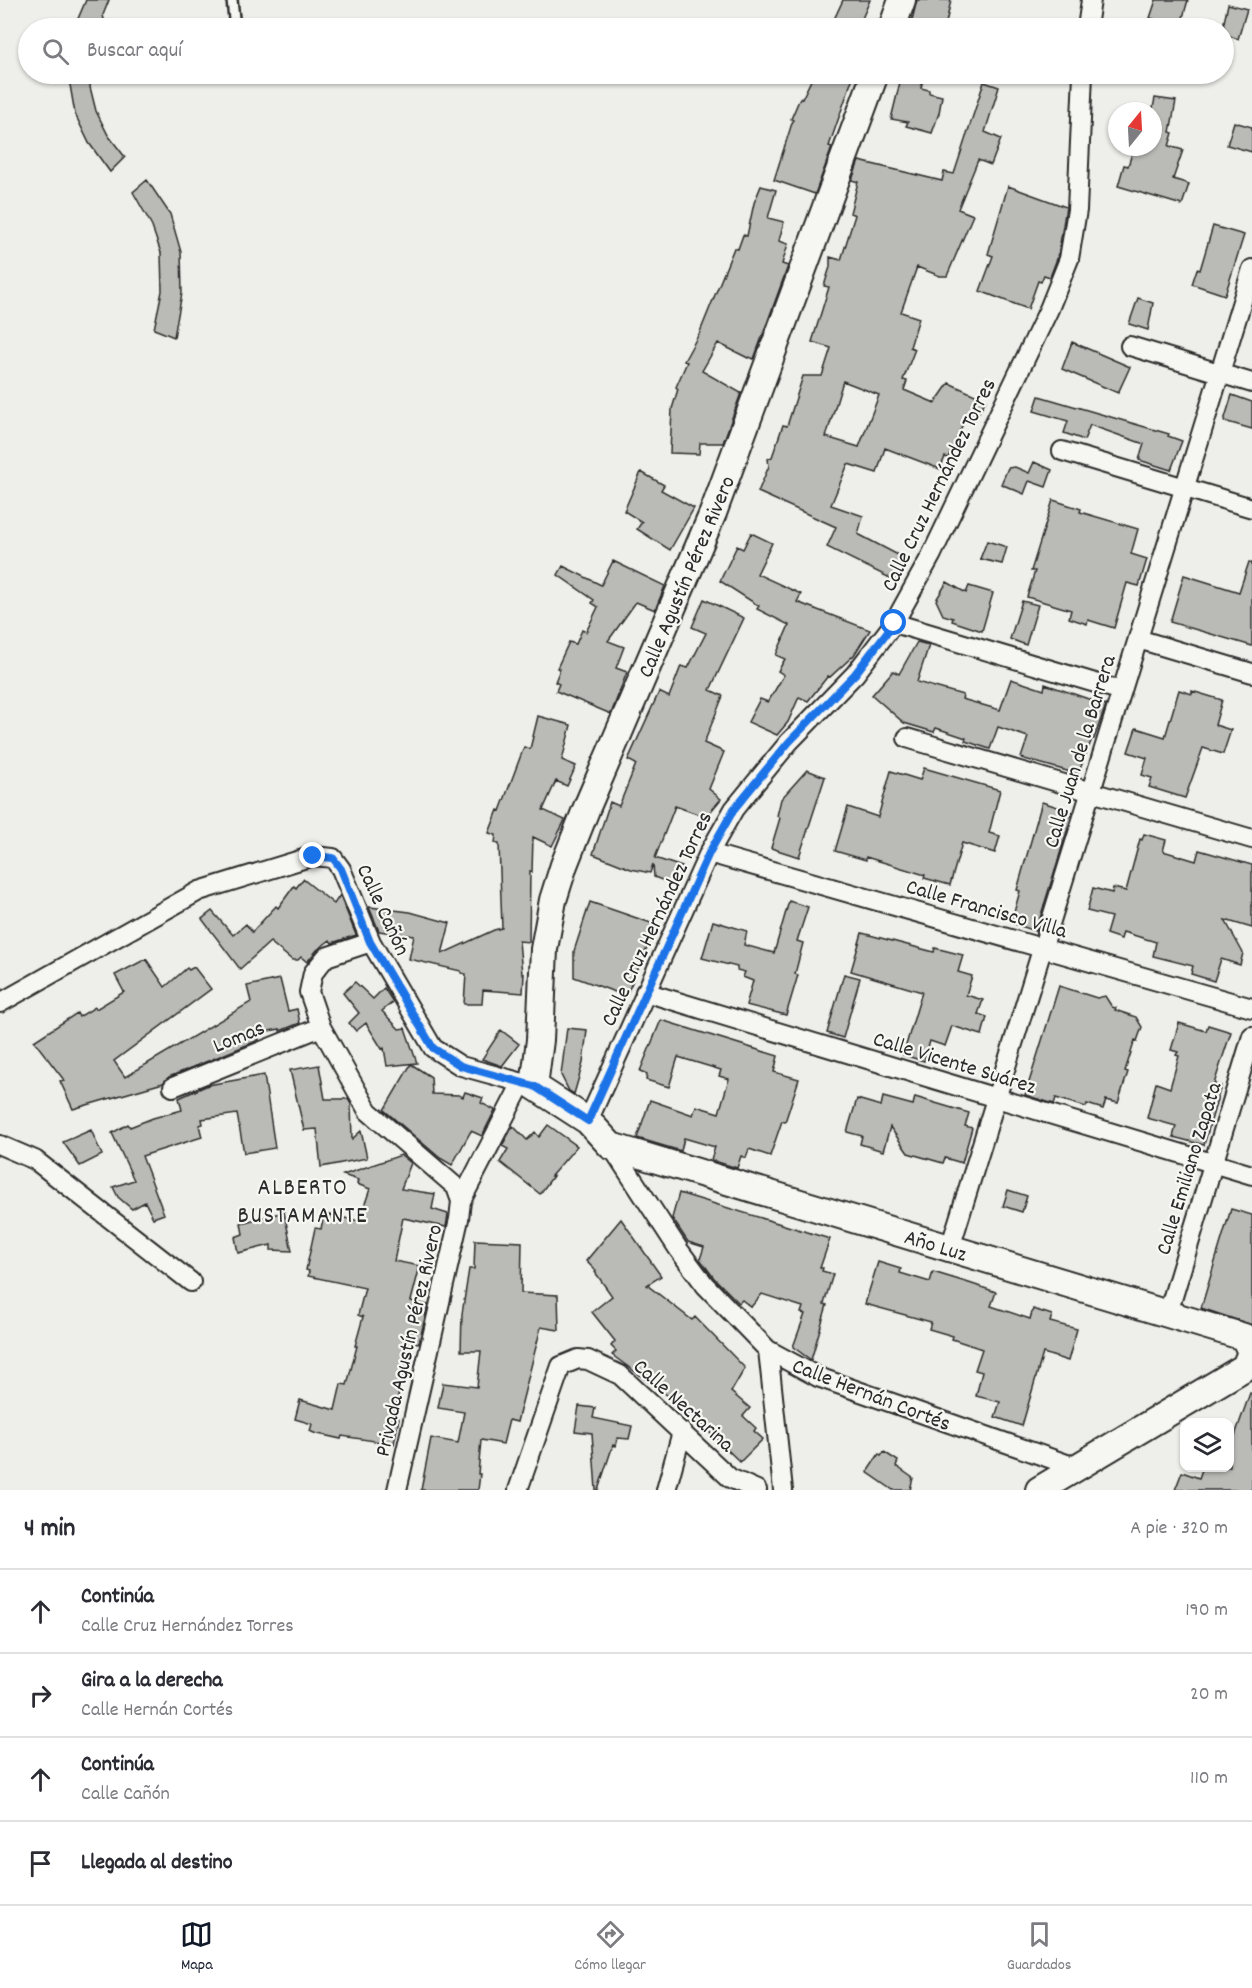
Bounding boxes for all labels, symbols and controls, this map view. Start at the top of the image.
search box [18,18,1234,84]
icon: search [39,35,72,68]
text: Buscar aquí [87,36,182,67]
north arrow [1108,102,1162,156]
street label: Calle Cruz Hernández Torres [875,374,1005,597]
street label: Calle Agustín Pérez Rivero [632,472,745,683]
route start [880,609,906,635]
street label: Calle Juan de la Barrera [1037,651,1126,852]
street label: Calle Cruz Hernández Torres [595,807,722,1032]
route end [299,842,325,868]
street label: Calle Cañón [347,860,417,961]
street label: Calle Francisco Villa [902,873,1071,948]
street label: Lomas [209,1014,270,1063]
street label: Calle Vicente Suárez [869,1025,1040,1104]
street label: Calle Emiliano Zapata [1149,1078,1232,1259]
district label: ALBERTO BUSTAMANTE [238,1172,368,1234]
street label: Privada Agustín Pérez Rivero [369,1222,452,1460]
street label: Año Luz [900,1223,971,1272]
street label: Calle Hernán Cortés [787,1352,954,1441]
street label: Calle Nectarina [625,1353,741,1461]
map controls [1180,1418,1234,1472]
button: layers [1180,1418,1234,1472]
text: 4 min [24,1511,75,1548]
text: A pie · 320 m [1130,1515,1228,1543]
text: Continúa [81,1582,154,1613]
icon: ahead [24,1595,57,1628]
text: 190 m [1185,1597,1228,1625]
text: Calle Cruz Hernández Torres [81,1613,294,1641]
text: Gira a la derecha [81,1666,223,1697]
icon: right [24,1679,57,1712]
text: 20 m [1190,1681,1228,1709]
text: Calle Hernán Cortés [81,1697,233,1725]
text: Continúa [81,1750,154,1781]
icon: ahead [24,1763,57,1796]
text: 110 m [1190,1765,1228,1793]
text: Calle Cañón [81,1781,170,1809]
icon: arrive [24,1847,57,1880]
text: Llegada al destino [81,1848,233,1879]
tab: Mapa [180,1918,213,1977]
tab: Cómo llegar [574,1918,646,1977]
tab: Guardados [1007,1918,1072,1977]

